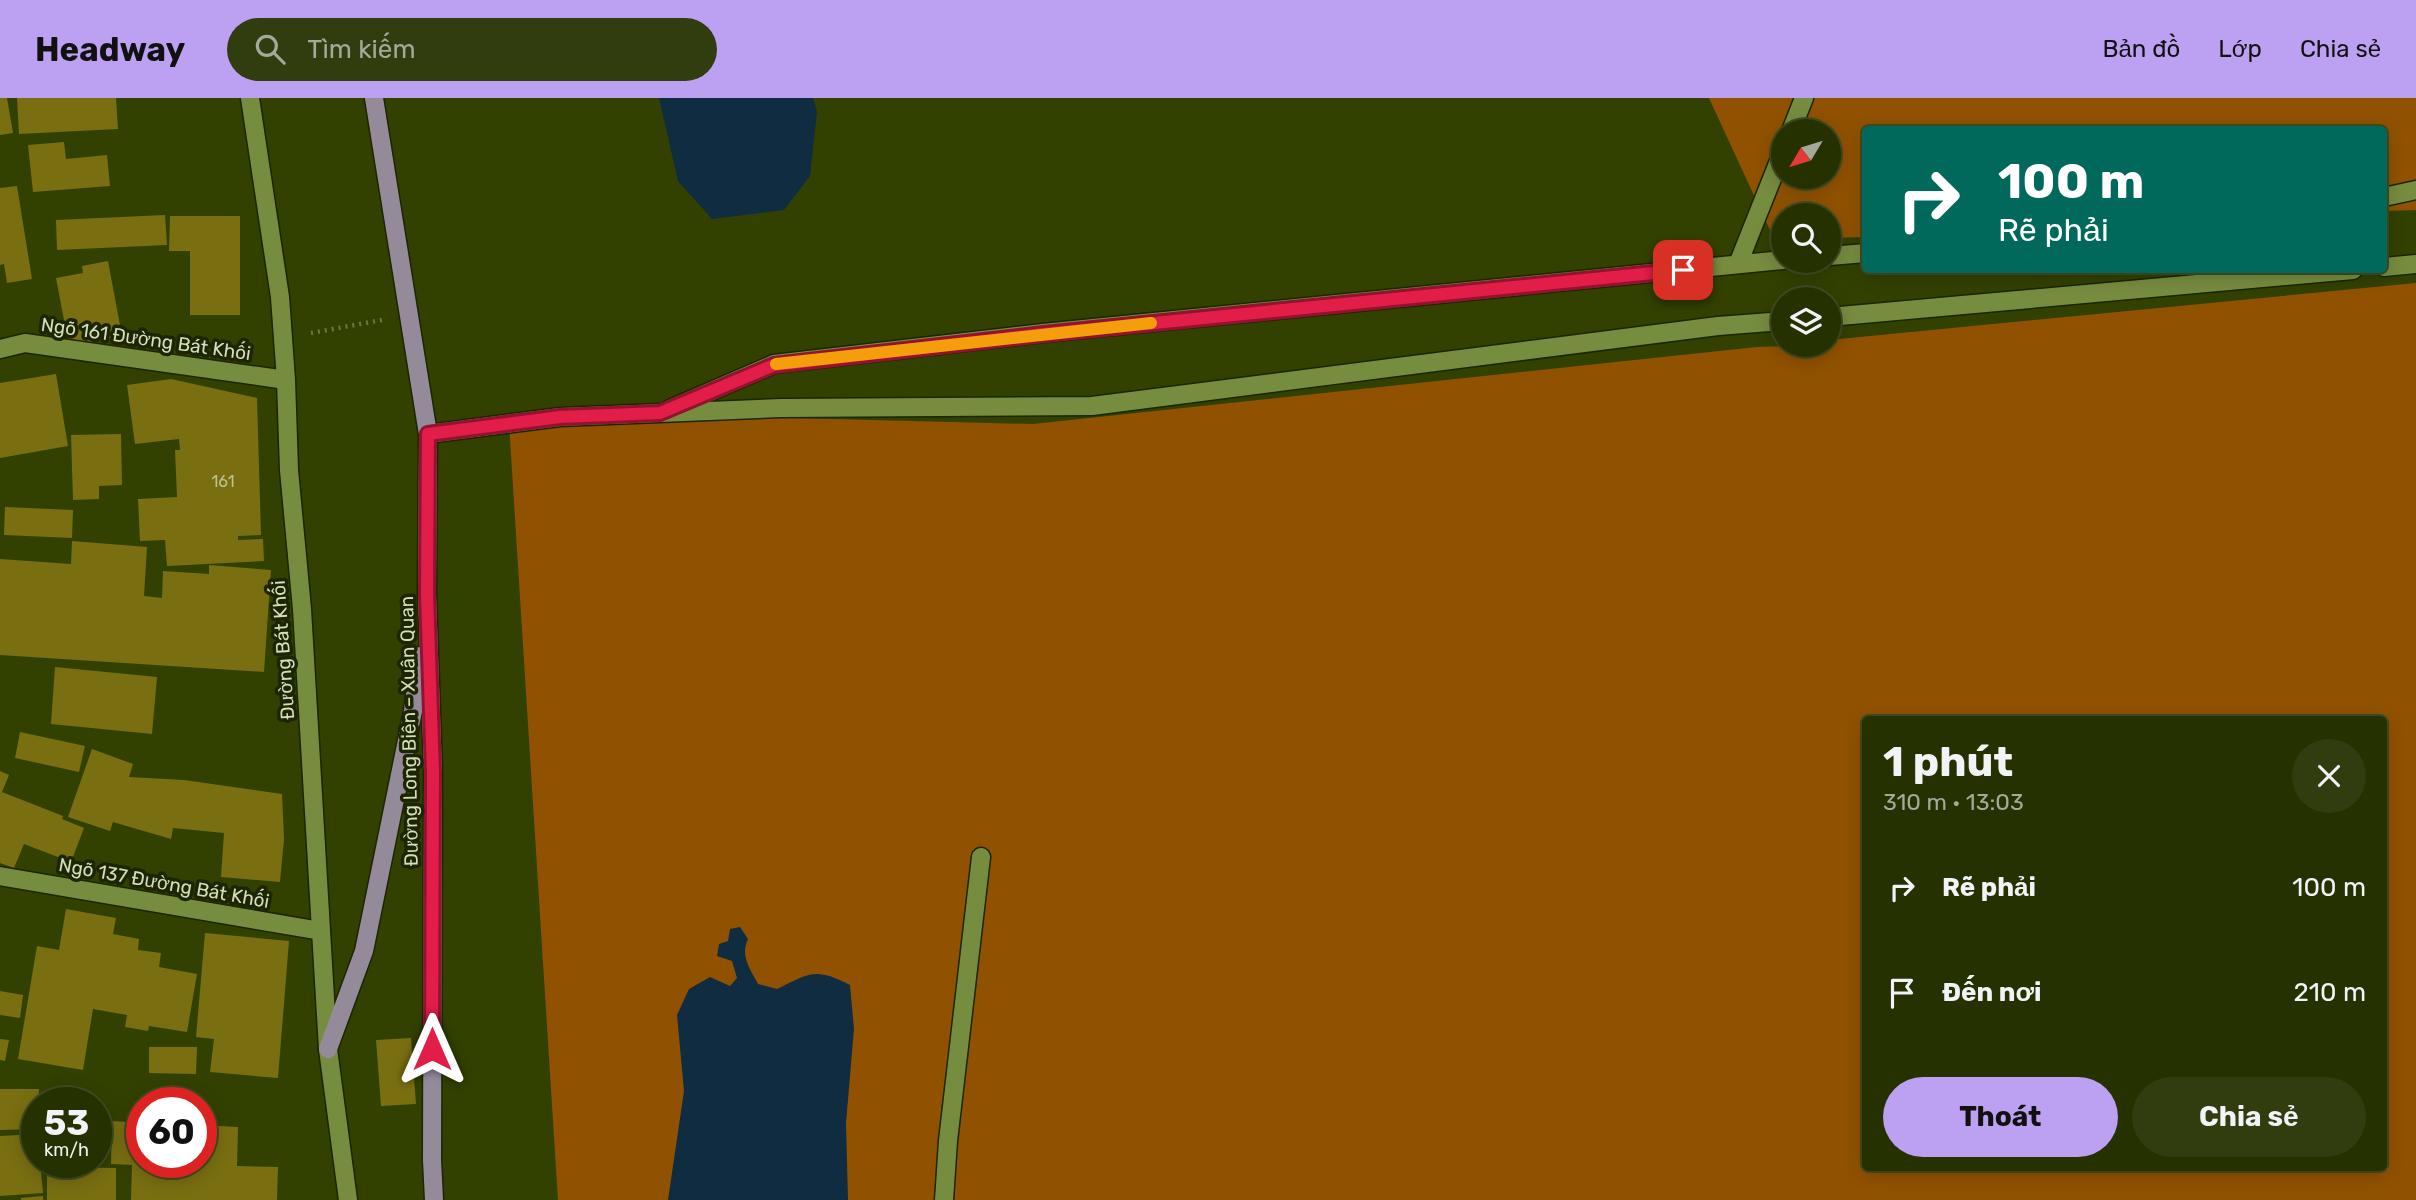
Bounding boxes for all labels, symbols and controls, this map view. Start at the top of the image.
search box [227,18,717,81]
text: Headway [35,30,185,69]
icon: search [251,30,289,68]
text: Tìm kiếm [307,34,416,65]
text: Bản đồ [2102,35,2180,63]
text: Lớp [2218,35,2262,63]
text: Chia sẻ [2300,35,2381,63]
north arrow [1771,119,1841,189]
map controls [1771,119,1841,357]
text: 100 m [1998,152,2144,210]
icon: right [1883,154,1974,245]
button: search [1771,203,1841,273]
text: Rẽ phải [1998,211,2109,249]
pin [1653,240,1713,300]
icon: arrive [1664,251,1702,289]
button: layers [1771,287,1841,357]
street label: Ngõ 161 Đường Bát Khối [40,313,252,365]
house number: 161 [212,472,234,491]
street label: Đường Bát Khối [267,580,299,720]
street label: Đường Long Biên – Xuân Quan [395,596,423,866]
text: 1 phút [1883,737,2013,787]
button: close [2292,739,2366,813]
text: 310 m · 13:03 [1883,788,2024,816]
street label: Ngõ 137 Đường Bát Khối [57,853,271,913]
icon: right [1883,869,1921,907]
text: Rẽ phải [1942,872,2036,903]
text: 100 m [2292,872,2366,903]
icon: arrive [1883,974,1921,1012]
text: Đến nơi [1942,977,2041,1008]
text: 210 m [2294,977,2366,1008]
position arrow [395,1012,469,1086]
button: Thoát [1883,1077,2118,1157]
button: Chia sẻ [2132,1077,2366,1157]
speed limit sign: 60 [126,1087,217,1178]
text: 53 [44,1102,89,1144]
text: km/h [44,1139,89,1161]

